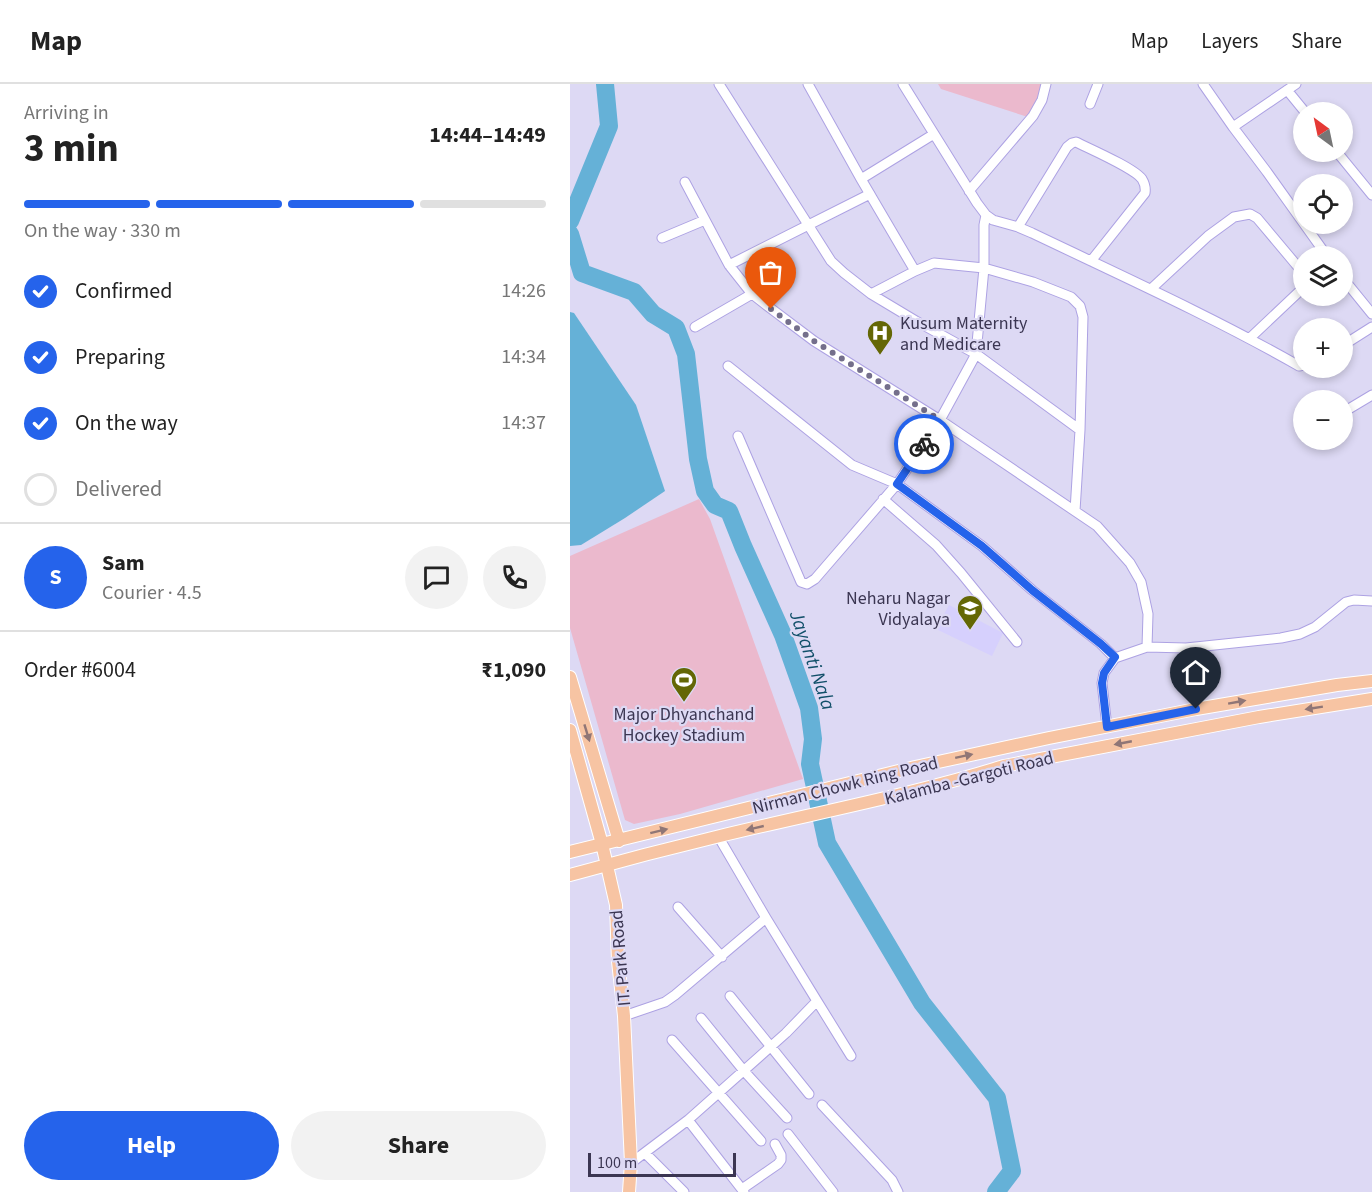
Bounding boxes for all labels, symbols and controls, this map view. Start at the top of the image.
text: Map [30,21,82,61]
text: Map [1131,26,1168,56]
text: Layers [1201,26,1258,56]
text: Share [1291,26,1342,56]
text: Arriving in [24,99,109,127]
north arrow [1293,102,1353,162]
map controls [1293,102,1353,450]
text: 14:44–14:49 [429,119,546,151]
text: 3 min [24,121,119,177]
button: locate [1293,174,1353,234]
text: On the way · 330 m [24,217,181,245]
button: layers [1293,246,1353,306]
pin [745,247,796,309]
icon: bag [754,256,787,289]
icon: check [24,275,57,308]
text: Confirmed [75,275,172,307]
text: 14:26 [501,277,546,305]
place label: Kusum Maternity and Medicare [900,311,1028,357]
hospital icon: Kusum Maternity and Medicare [865,318,895,356]
button: + [1293,318,1353,378]
icon: check [24,341,57,374]
text: Preparing [75,341,165,373]
text: 14:34 [501,343,546,371]
button: − [1293,390,1353,450]
icon: check [24,407,57,440]
text: On the way [75,407,178,439]
text: 14:37 [501,409,546,437]
courier [894,414,954,474]
icon: bike [908,428,941,461]
text: Delivered [75,473,162,505]
button: chat [405,546,468,609]
button: phone [483,546,546,609]
text: Sam [102,547,145,579]
text: S [49,561,62,593]
text: Courier · 4.5 [102,579,202,607]
place label: Neharu Nagar Vidyalaya [846,586,951,632]
school or university icon: Neharu Nagar Vidyalaya [955,593,985,631]
water label: Jayanti Nala [782,606,842,714]
pin [1170,647,1221,709]
text: Order #6004 [24,654,136,686]
text: ₹1,090 [481,654,546,686]
icon: home [1179,656,1212,689]
sports icon: Major Dhyanchand Hockey Stadium [669,665,699,703]
one-way arrow [1228,697,1247,706]
place label: Major Dhyanchand Hockey Stadium [614,702,754,748]
one-way arrow [1305,704,1324,713]
one-way arrow [583,724,592,742]
one-way arrow [1113,739,1132,748]
street label: Kalamba -Gargoti Road [882,745,1056,812]
street label: Nirman Chowk Ring Road [750,750,941,821]
one-way arrow [954,751,973,761]
one-way arrow [746,824,765,833]
one-way arrow [650,825,668,835]
street label: IT. Park Road [604,909,637,1007]
button: Help [24,1111,279,1180]
button: Share [291,1111,546,1180]
scale bar [588,1150,736,1178]
text: 100 m [597,1152,637,1174]

